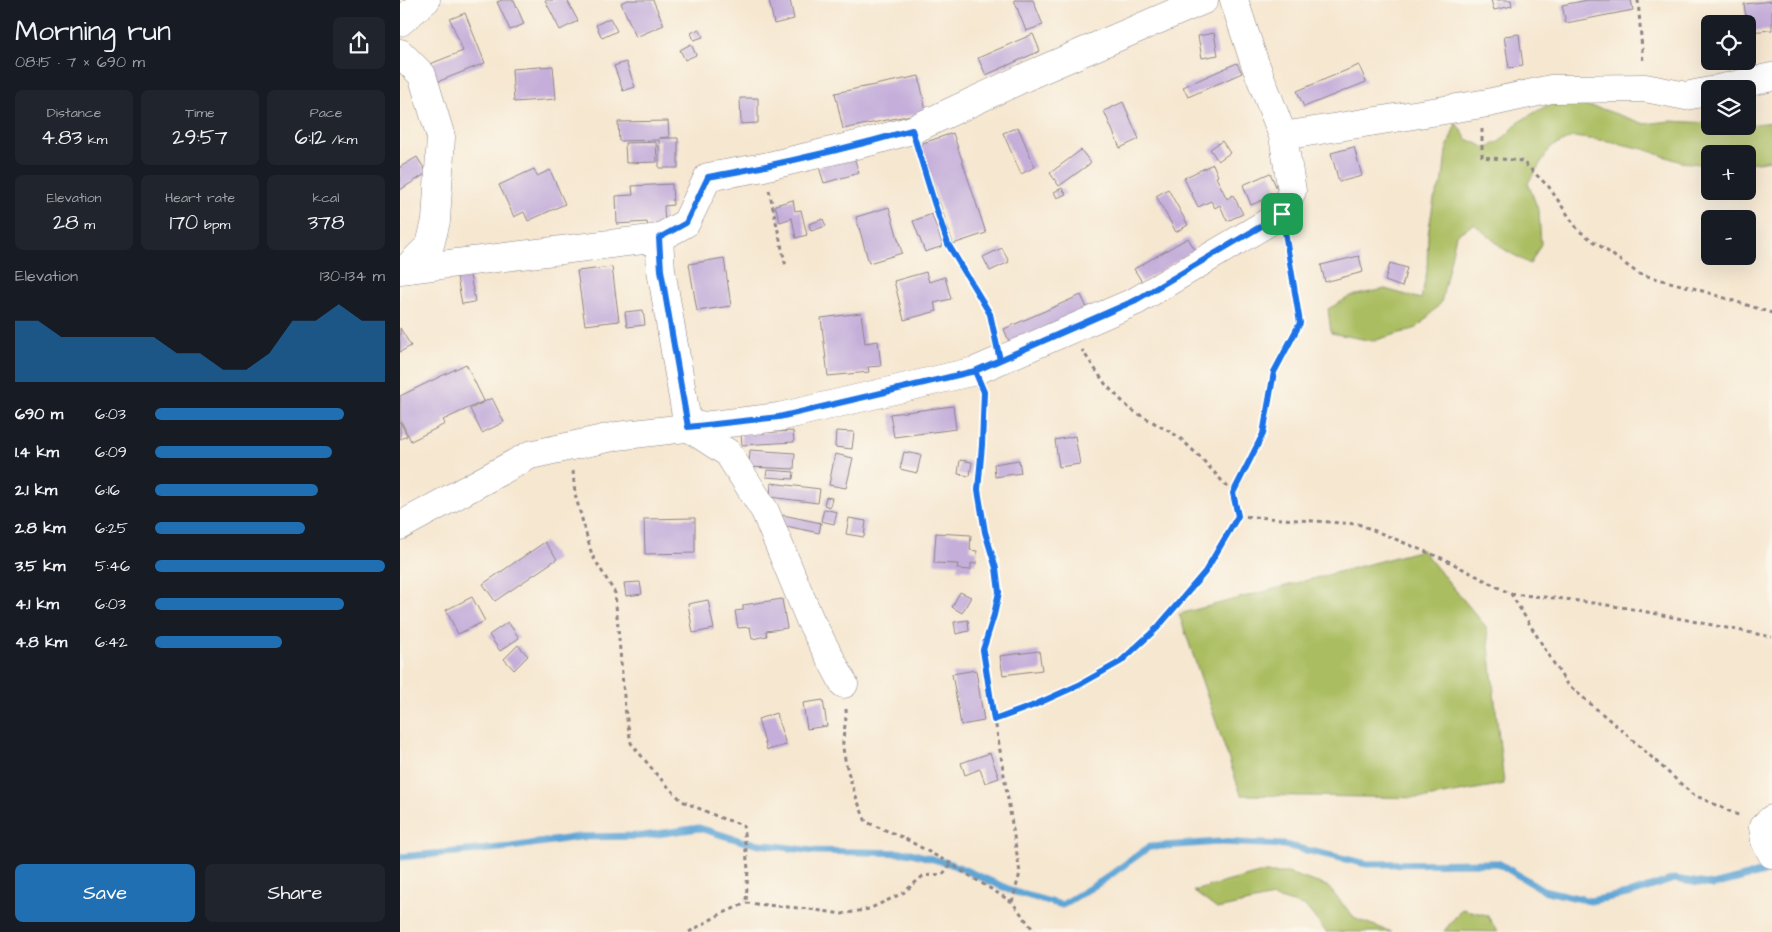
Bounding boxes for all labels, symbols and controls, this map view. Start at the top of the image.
text: Morning run [15,12,171,51]
map controls [1701,15,1756,265]
button: locate [1701,15,1756,70]
button: share [333,17,385,69]
text: 08:15 · 7 × 690 m [15,51,145,73]
button: layers [1701,80,1756,135]
text: Distance [47,103,101,123]
text: Time [185,103,215,123]
text: Pace [310,103,342,123]
text: 4.83 [41,123,82,152]
text: 29:57 [172,123,228,152]
text: 6:12 [295,123,326,152]
text: km [82,130,107,150]
text: /km [326,130,357,150]
button: + [1701,145,1756,200]
text: Elevation [46,188,102,208]
text: Heart rate [165,188,235,208]
text: kcal [313,188,339,208]
pin [1261,193,1303,235]
icon: arrive [1268,200,1296,228]
text: 28 [53,208,79,237]
text: 170 [169,208,198,237]
text: 378 [307,208,345,237]
button: − [1701,210,1756,265]
text: m [79,215,95,235]
text: bpm [198,215,231,235]
text: Elevation [15,265,78,287]
text: 130–134 m [320,265,385,287]
text: 690 m [15,403,63,425]
text: 6:03 [95,403,126,425]
text: 1.4 km [15,441,59,463]
text: 6:09 [95,441,127,463]
text: 2.1 km [15,479,57,501]
text: 6:16 [95,479,120,501]
text: 2.8 km [15,517,65,539]
text: 6:25 [95,517,128,539]
text: 3.5 km [15,555,65,577]
text: 5:46 [95,555,130,577]
text: 4.1 km [15,593,59,615]
text: 6:03 [95,593,126,615]
text: 4.8 km [15,631,67,653]
text: 6:42 [95,631,128,653]
button: Save [15,864,195,922]
button: Share [205,864,385,922]

